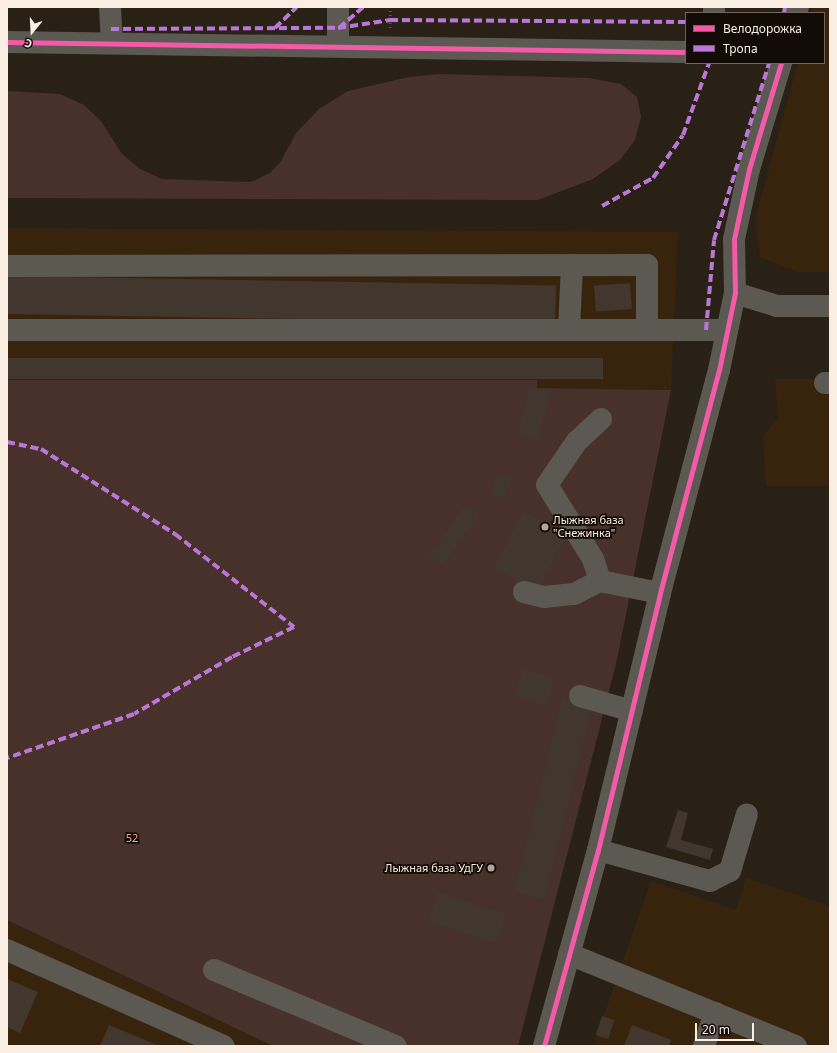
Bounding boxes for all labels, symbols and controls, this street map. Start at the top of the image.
north arrow [12,12,52,52]
legend [685,12,825,64]
text: Велодорожка [723,20,802,37]
text: С [22,36,34,52]
text: Тропа [723,40,758,57]
place label: Лыжная база "Снежинка" [553,514,624,540]
marker: Лыжная база "Снежинка" [540,522,550,532]
park label: 52 [126,831,138,845]
place label: Лыжная база УдГУ [385,861,483,875]
marker: Лыжная база УдГУ [486,863,496,873]
scale bar [697,1015,756,1041]
text: 20 m [702,1021,730,1038]

